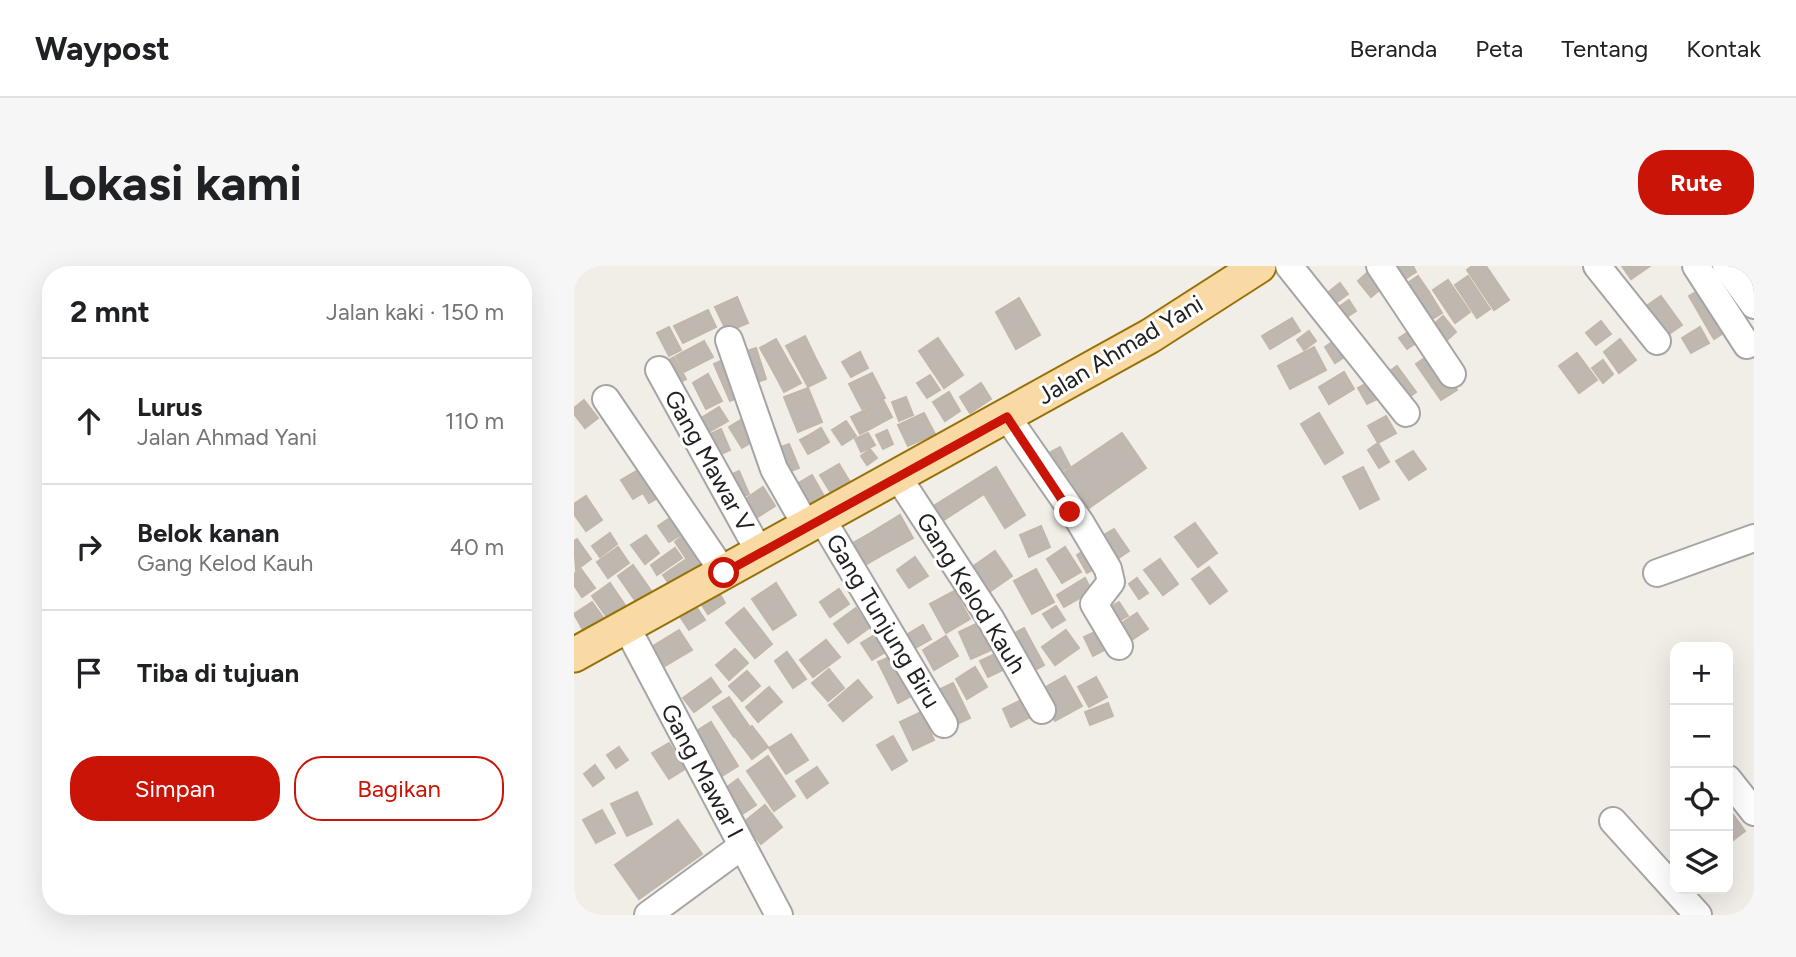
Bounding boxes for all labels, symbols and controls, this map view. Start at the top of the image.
text: Waypost [35,29,170,68]
text: Beranda [1350,34,1437,63]
text: Peta [1475,34,1523,63]
text: Tentang [1561,34,1648,63]
text: Kontak [1686,34,1761,63]
button: Rute [1638,150,1754,215]
text: Lokasi kami [42,153,302,212]
street label: Jalan Ahmad Yani [1032,289,1208,410]
text: 2 mnt [70,293,150,330]
text: Jalan kaki · 150 m [326,298,504,326]
street label: Gang Mawar V [659,385,761,537]
text: Lurus [137,391,202,423]
icon: ahead [70,402,108,440]
text: 110 m [445,407,504,435]
text: Jalan Ahmad Yani [137,423,317,451]
route end [1054,496,1085,527]
street label: Gang Kelod Kauh [910,507,1032,678]
text: Belok kanan [137,517,280,549]
icon: right [70,528,108,566]
street label: Gang Tunjung Biru [820,529,947,713]
text: 40 m [450,533,504,561]
text: Gang Kelod Kauh [137,549,313,577]
route start [708,557,739,588]
map controls [1670,642,1733,894]
button: + [1670,642,1733,705]
icon: arrive [70,654,108,692]
text: Tiba di tujuan [137,657,299,689]
street label: Gang Mawar I [655,699,750,843]
button: − [1670,705,1733,768]
button: Simpan [70,756,280,821]
button: Bagikan [294,756,504,821]
button: locate [1670,768,1733,831]
button: layers [1670,831,1733,894]

